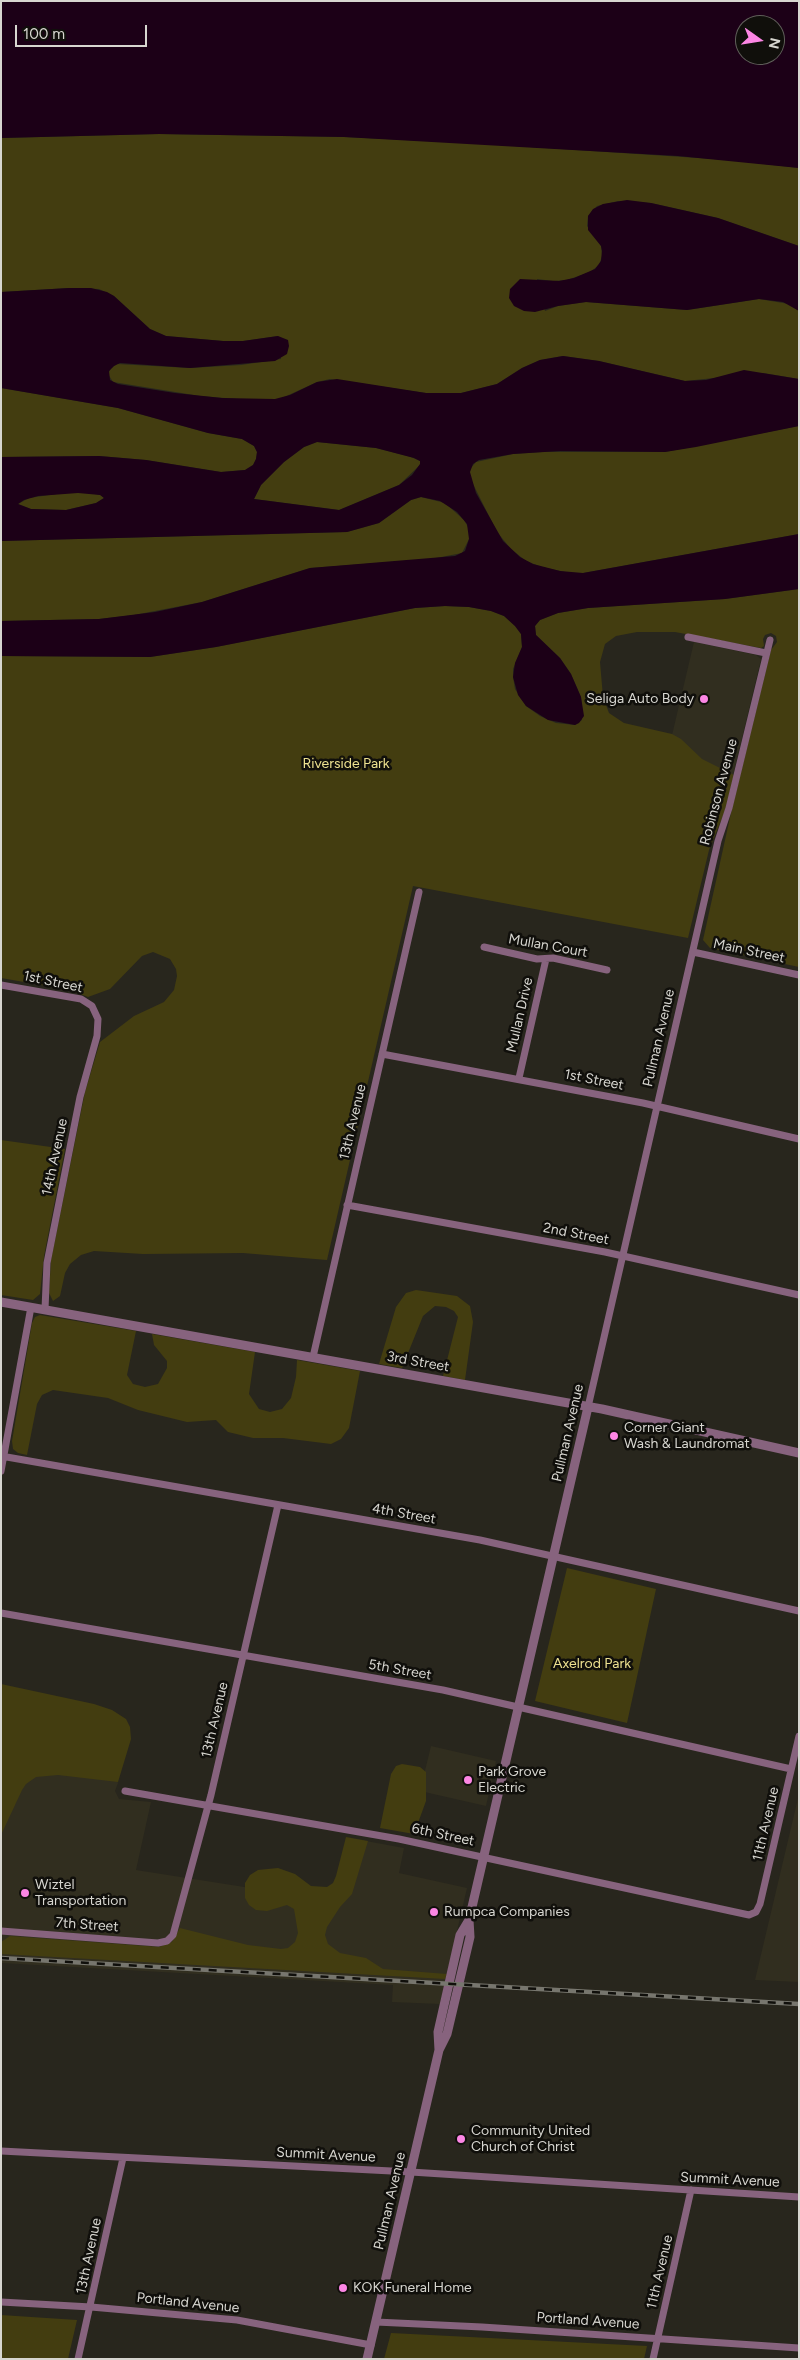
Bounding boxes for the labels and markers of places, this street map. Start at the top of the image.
place label: Seliga Auto Body [586,691,694,707]
marker: Seliga Auto Body [698,693,710,705]
place label: Corner Giant Wash & Laundromat [624,1420,750,1452]
marker: Corner Giant Wash & Laundromat [608,1430,620,1442]
place label: Park Grove Electric [478,1764,546,1796]
marker: Park Grove Electric [462,1774,474,1786]
place label: Wiztel Transportation [35,1877,126,1910]
marker: Wiztel Transportation [19,1887,31,1899]
place label: Rumpca Companies [444,1904,570,1920]
marker: Rumpca Companies [428,1906,440,1918]
place label: Community United Church of Christ [471,2123,590,2156]
marker: Community United Church of Christ [455,2133,467,2145]
place label: KOK Funeral Home [353,2280,472,2296]
marker: KOK Funeral Home [337,2282,349,2294]

